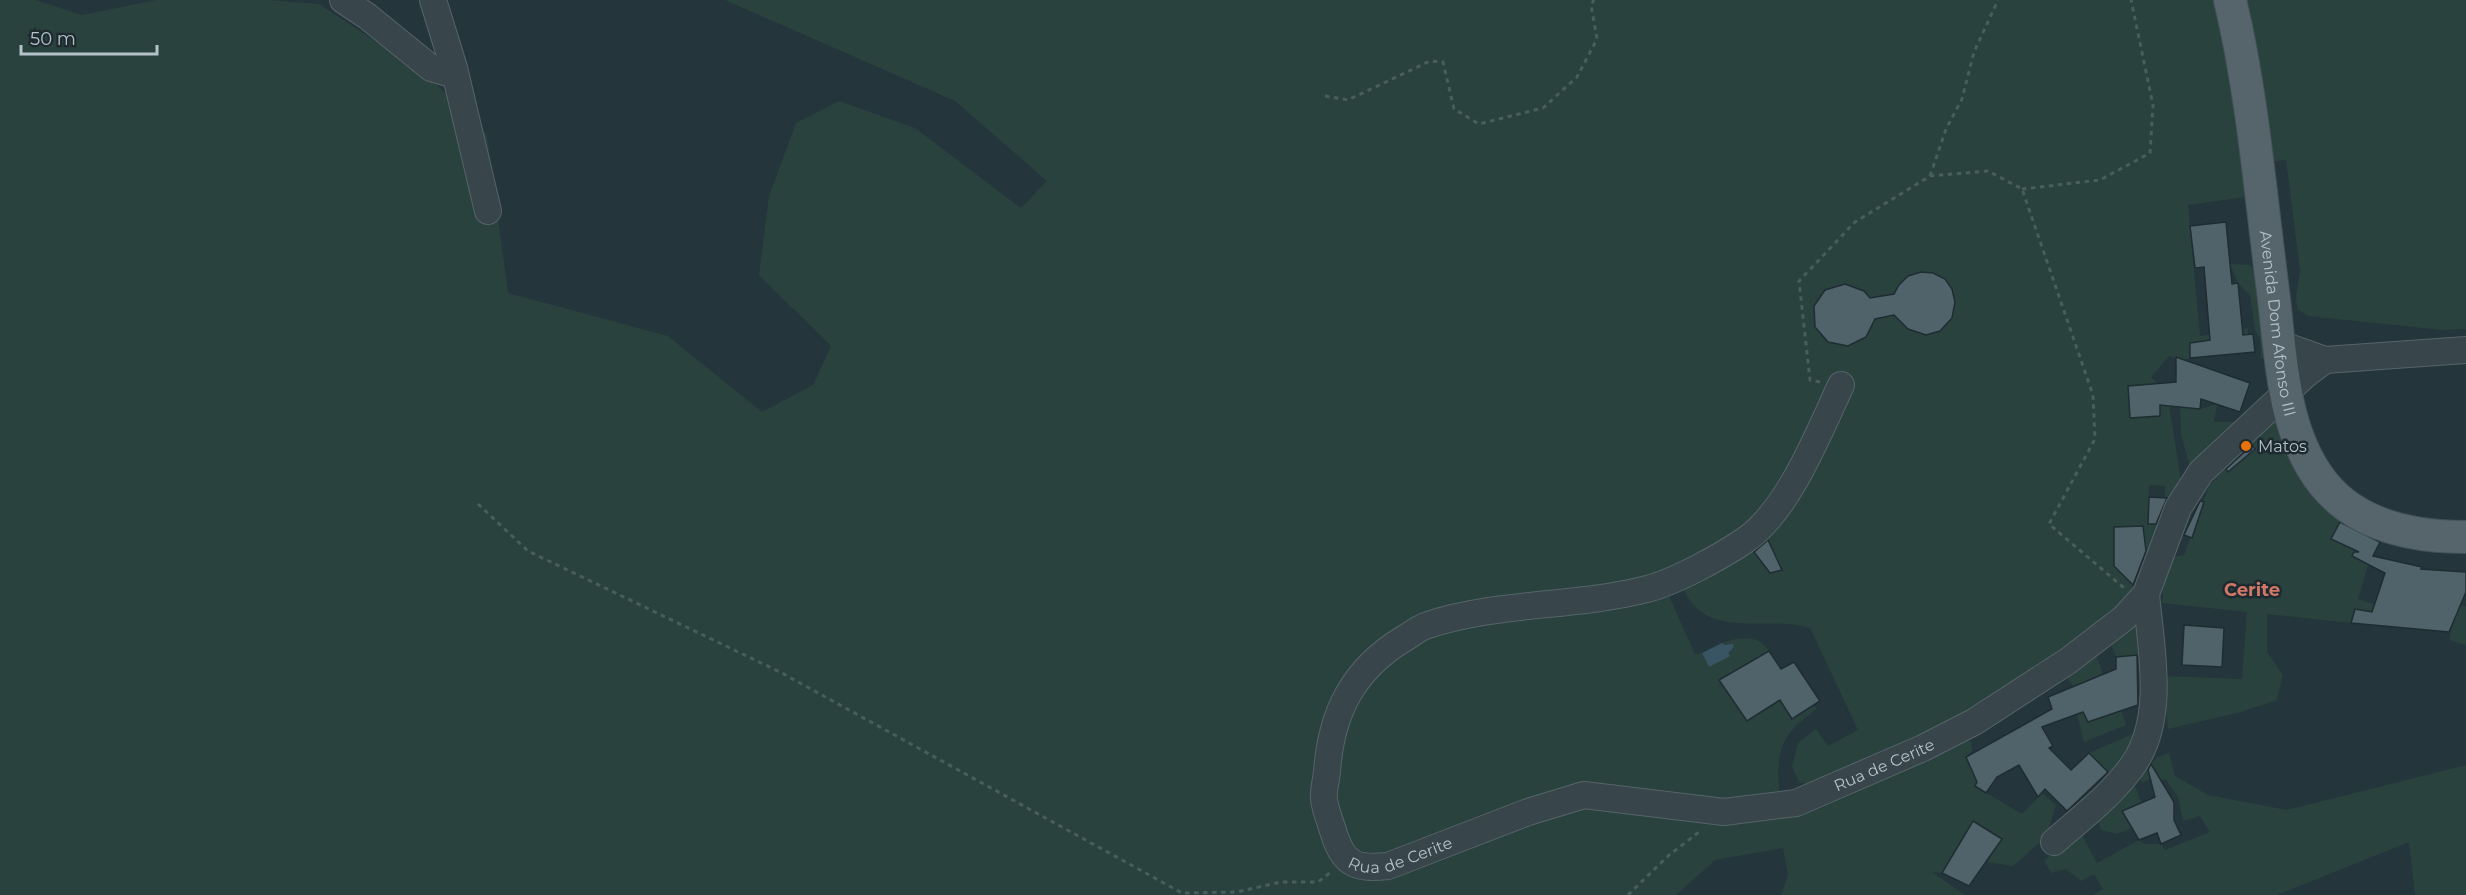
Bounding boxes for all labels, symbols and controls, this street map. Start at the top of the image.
scale bar [21,18,158,56]
text: 50 m [30,28,76,50]
street label: Avenida Dom Afonso III [2256,229,2300,419]
place label: Matos [2258,437,2307,456]
marker: Matos [2239,439,2253,453]
district label: Cerite [2224,579,2280,601]
street label: Rua de Cerite [1831,735,1938,795]
street label: Rua de Cerite [1345,833,1455,877]

